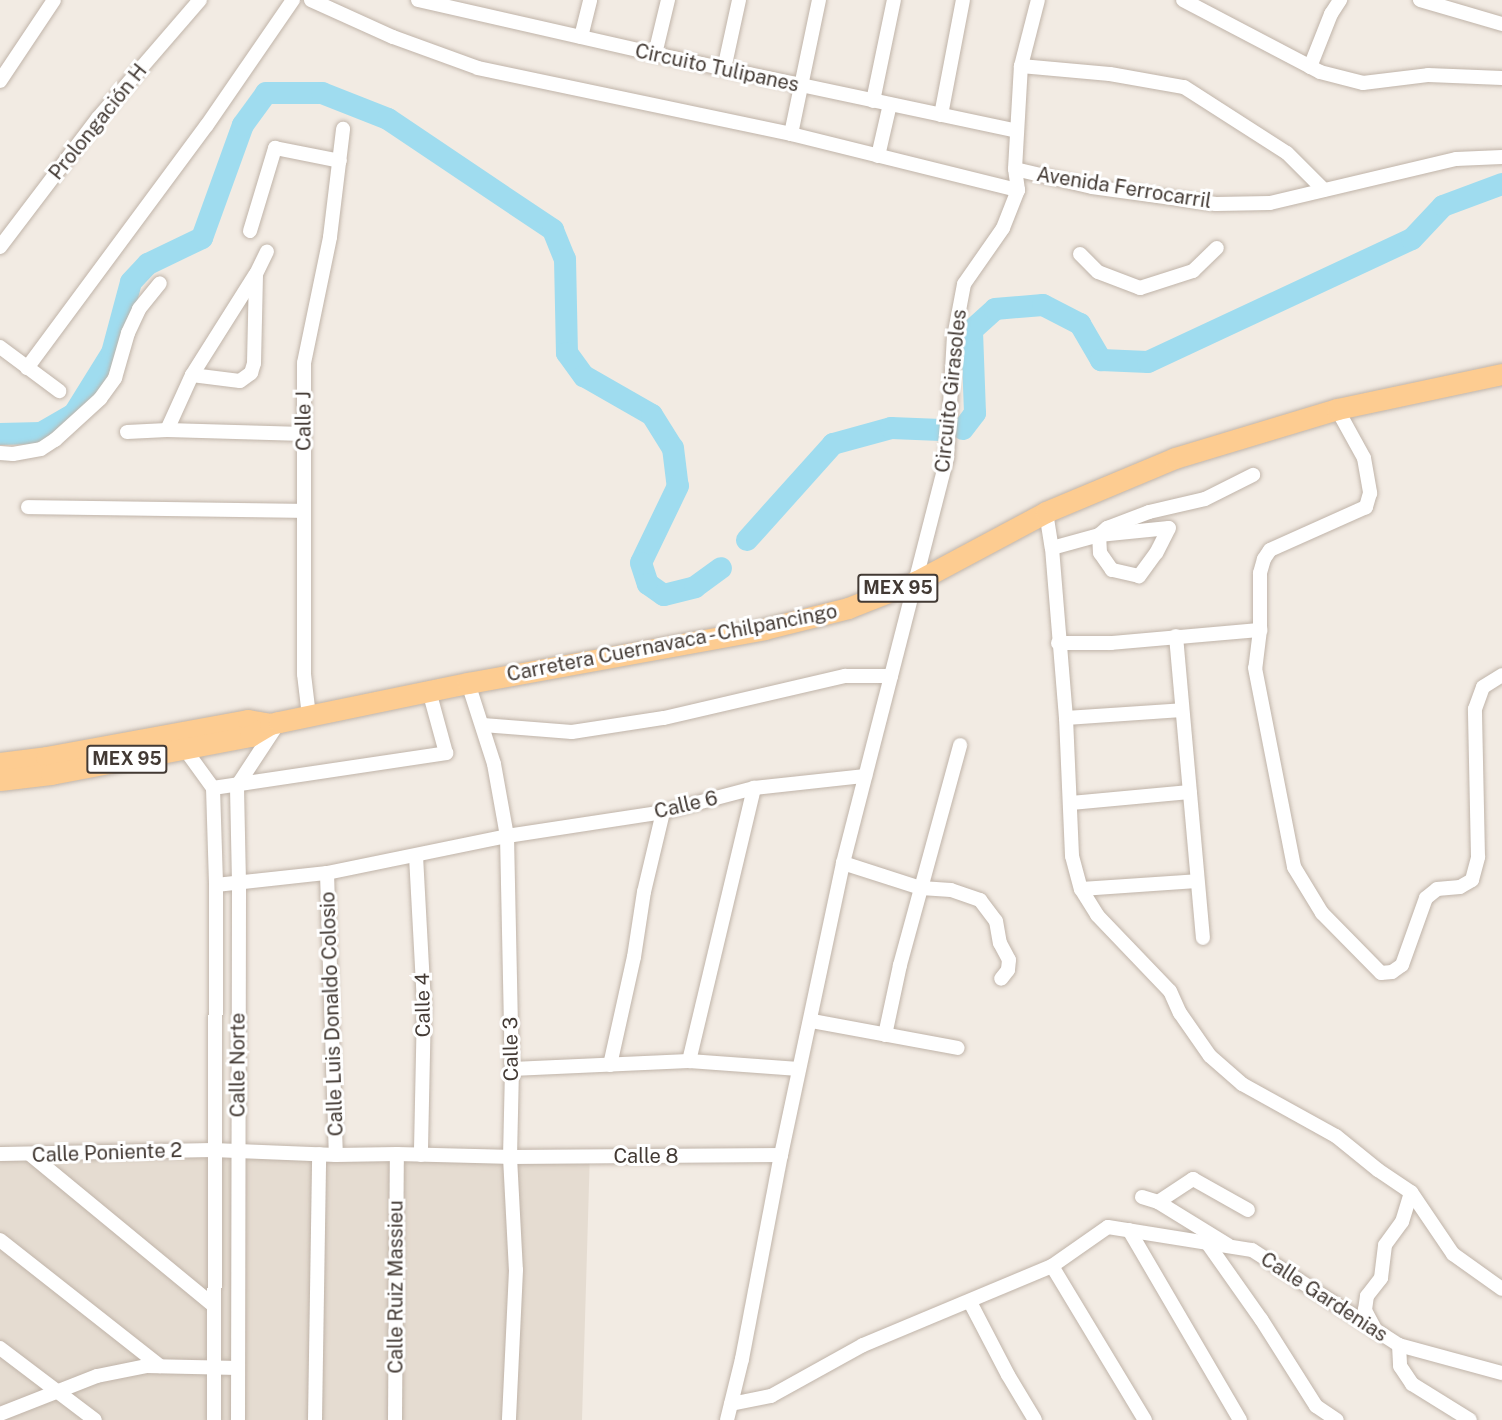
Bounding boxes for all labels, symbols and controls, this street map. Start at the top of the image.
street label: Circuito Tulipanes [633,39,801,97]
street label: Prolongación H [44,59,152,185]
street label: Avenida Ferrocarril [1035,162,1213,214]
street label: Circuito Girasoles [930,308,972,474]
street label: Calle J [292,391,316,451]
road number: MEX 95 [856,573,940,603]
street label: Carretera Cuernavaca - Chilpancingo [502,599,842,687]
road number: MEX 95 [85,744,169,774]
street label: Calle 6 [652,786,720,824]
street label: Calle Luis Donaldo Colosio [316,891,348,1137]
street label: Calle 4 [410,972,436,1038]
street label: Calle Norte [226,1013,250,1117]
street label: Calle 3 [498,1016,524,1082]
street label: Calle Poniente 2 [31,1138,183,1168]
street label: Calle 8 [613,1144,679,1168]
street label: Calle Ruiz Massieu [384,1200,408,1374]
street label: Calle Gardenias [1256,1247,1392,1347]

